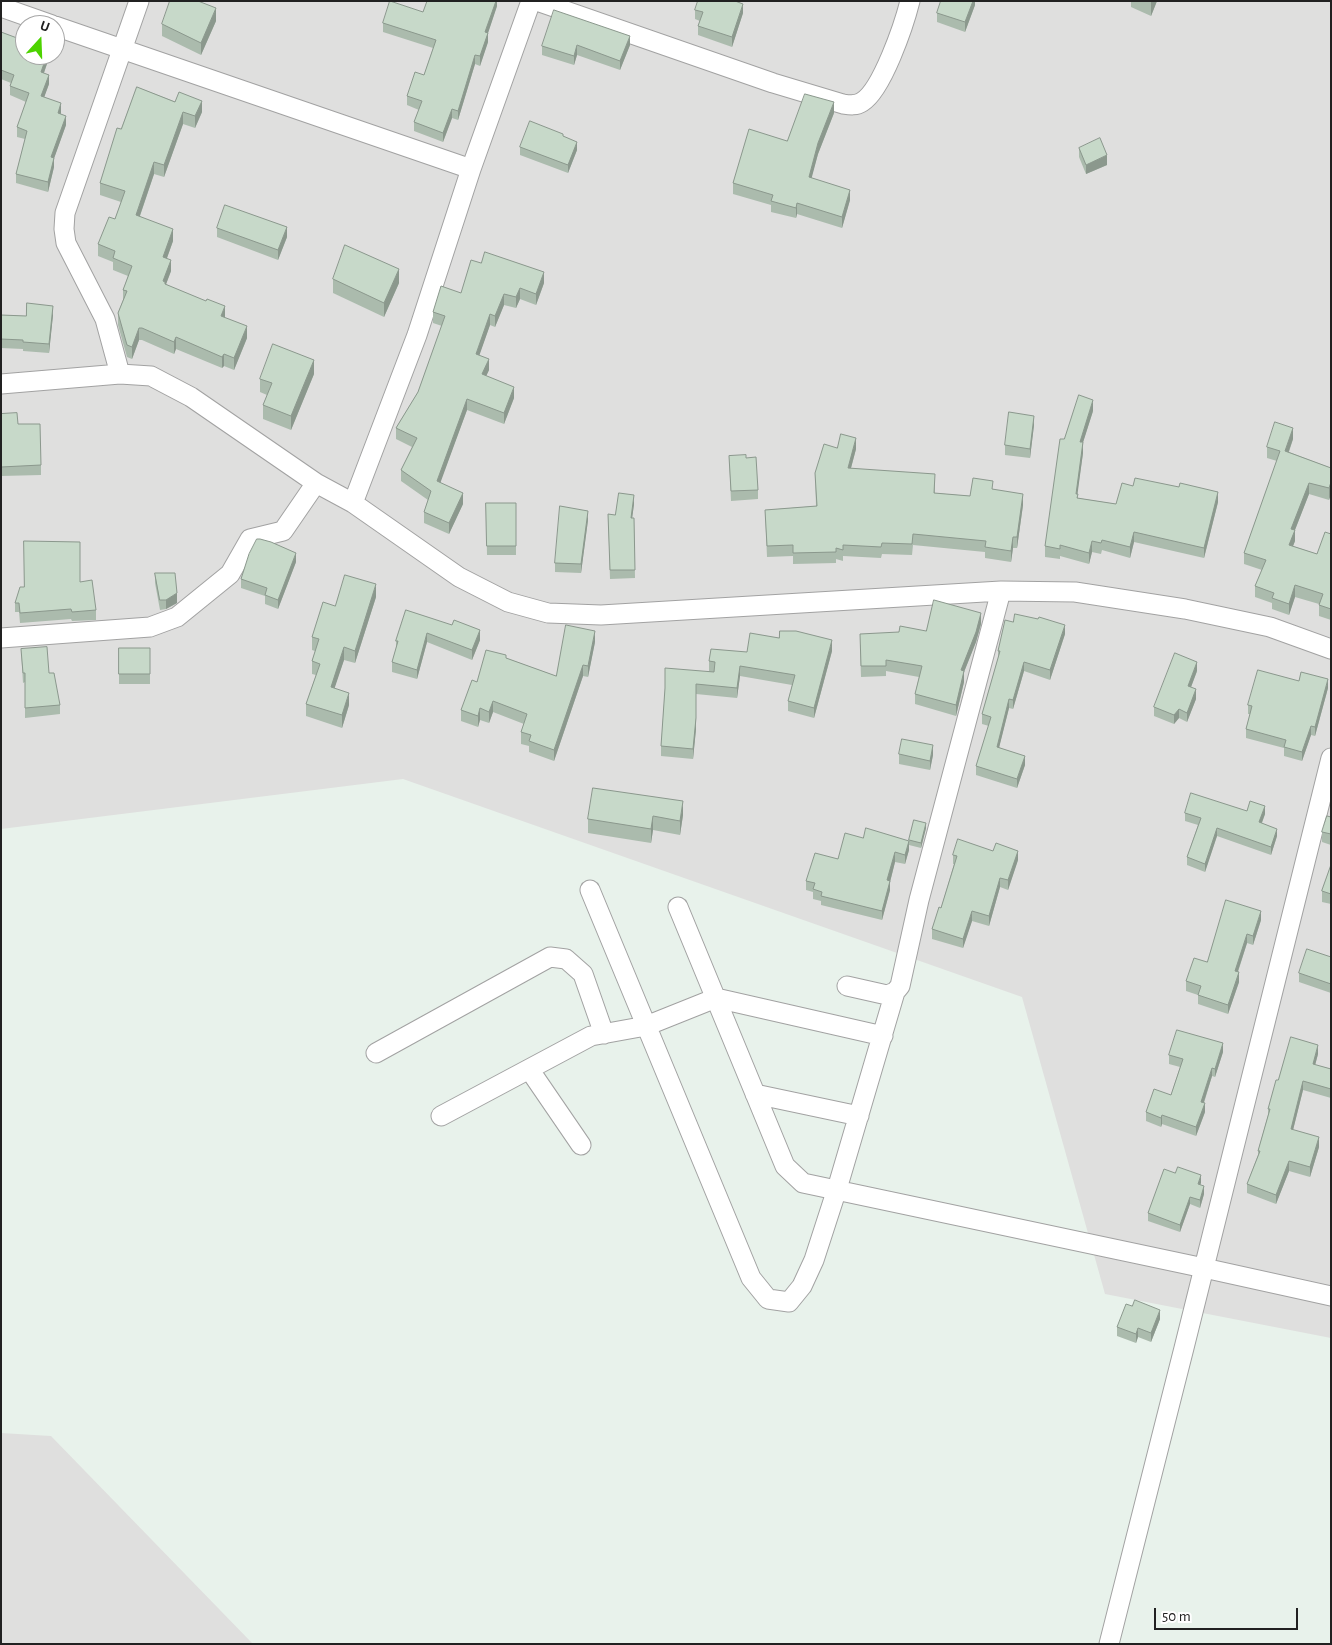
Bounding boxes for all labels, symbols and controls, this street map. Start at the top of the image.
north arrow [15,15,65,65]
text: U [38,19,51,35]
scale bar [1157,1598,1301,1630]
text: 50 m [1162,1609,1191,1624]

